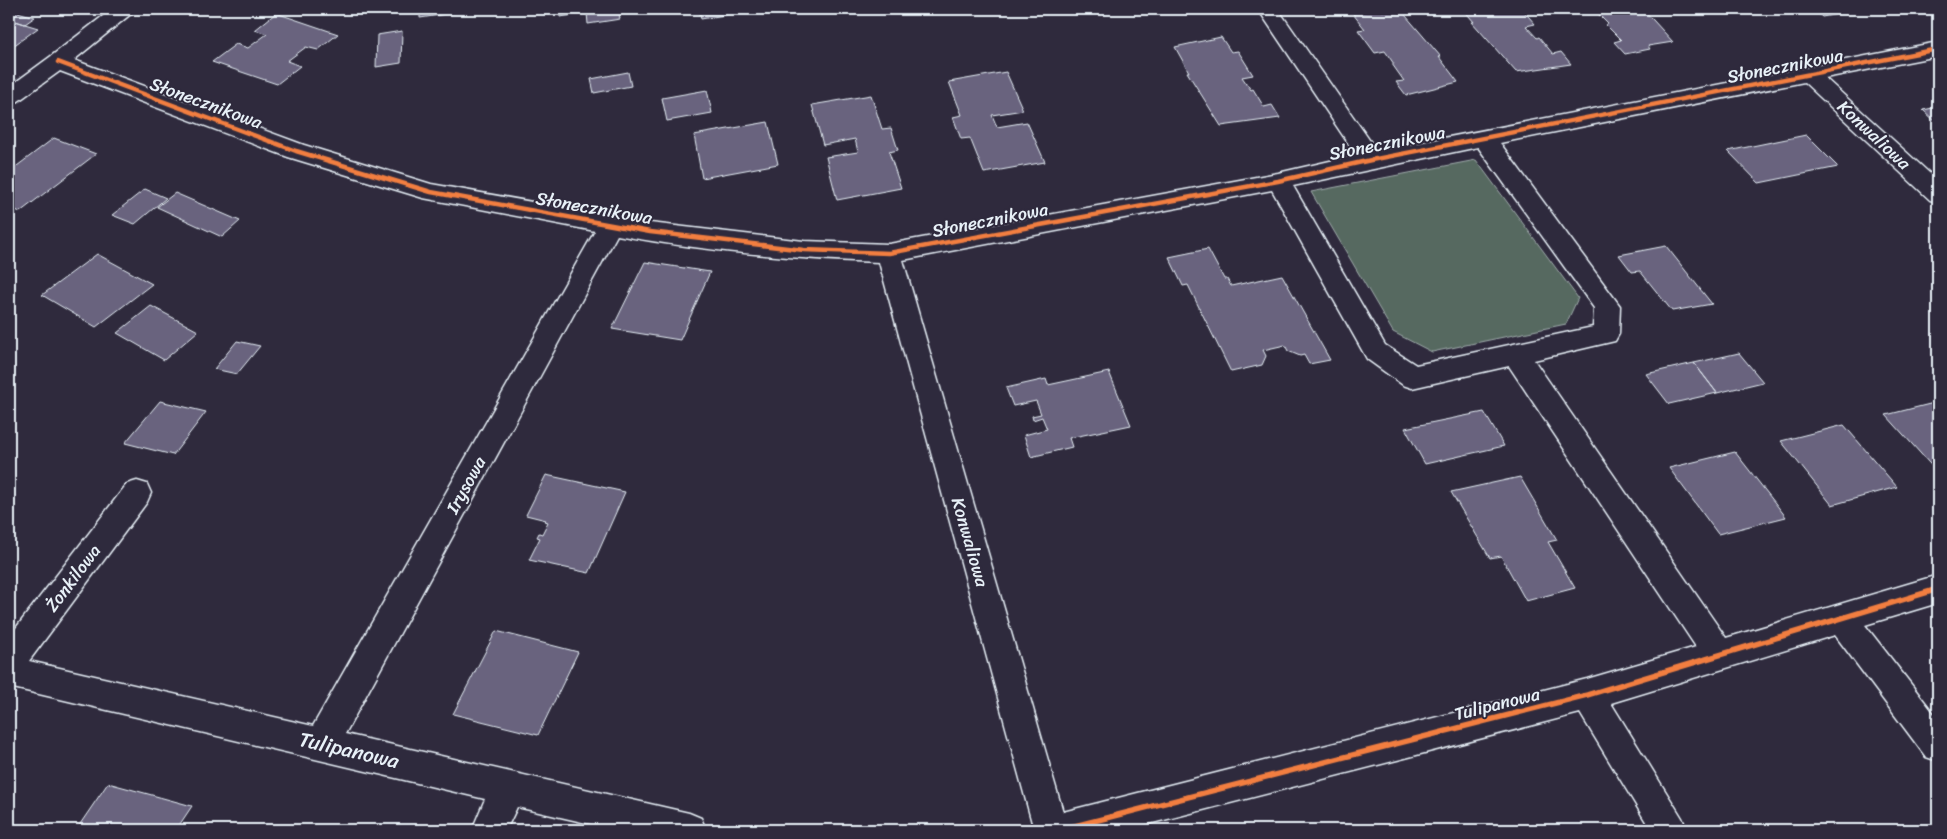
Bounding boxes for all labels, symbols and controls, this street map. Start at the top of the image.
street label: Słonecznikowa [1724,39,1847,93]
street label: Słonecznikowa [145,68,268,138]
street label: Konwaliowa [1829,92,1919,179]
street label: Słonecznikowa [1326,116,1449,170]
street label: Słonecznikowa [533,182,656,234]
street label: Słonecznikowa [929,193,1052,247]
street label: Irysowa [437,449,495,521]
street label: Konwaliowa [942,493,998,592]
street label: Żonkilowa [37,537,109,619]
street label: Tulipanowa [1451,678,1544,730]
street label: Tulipanowa [295,720,403,780]

